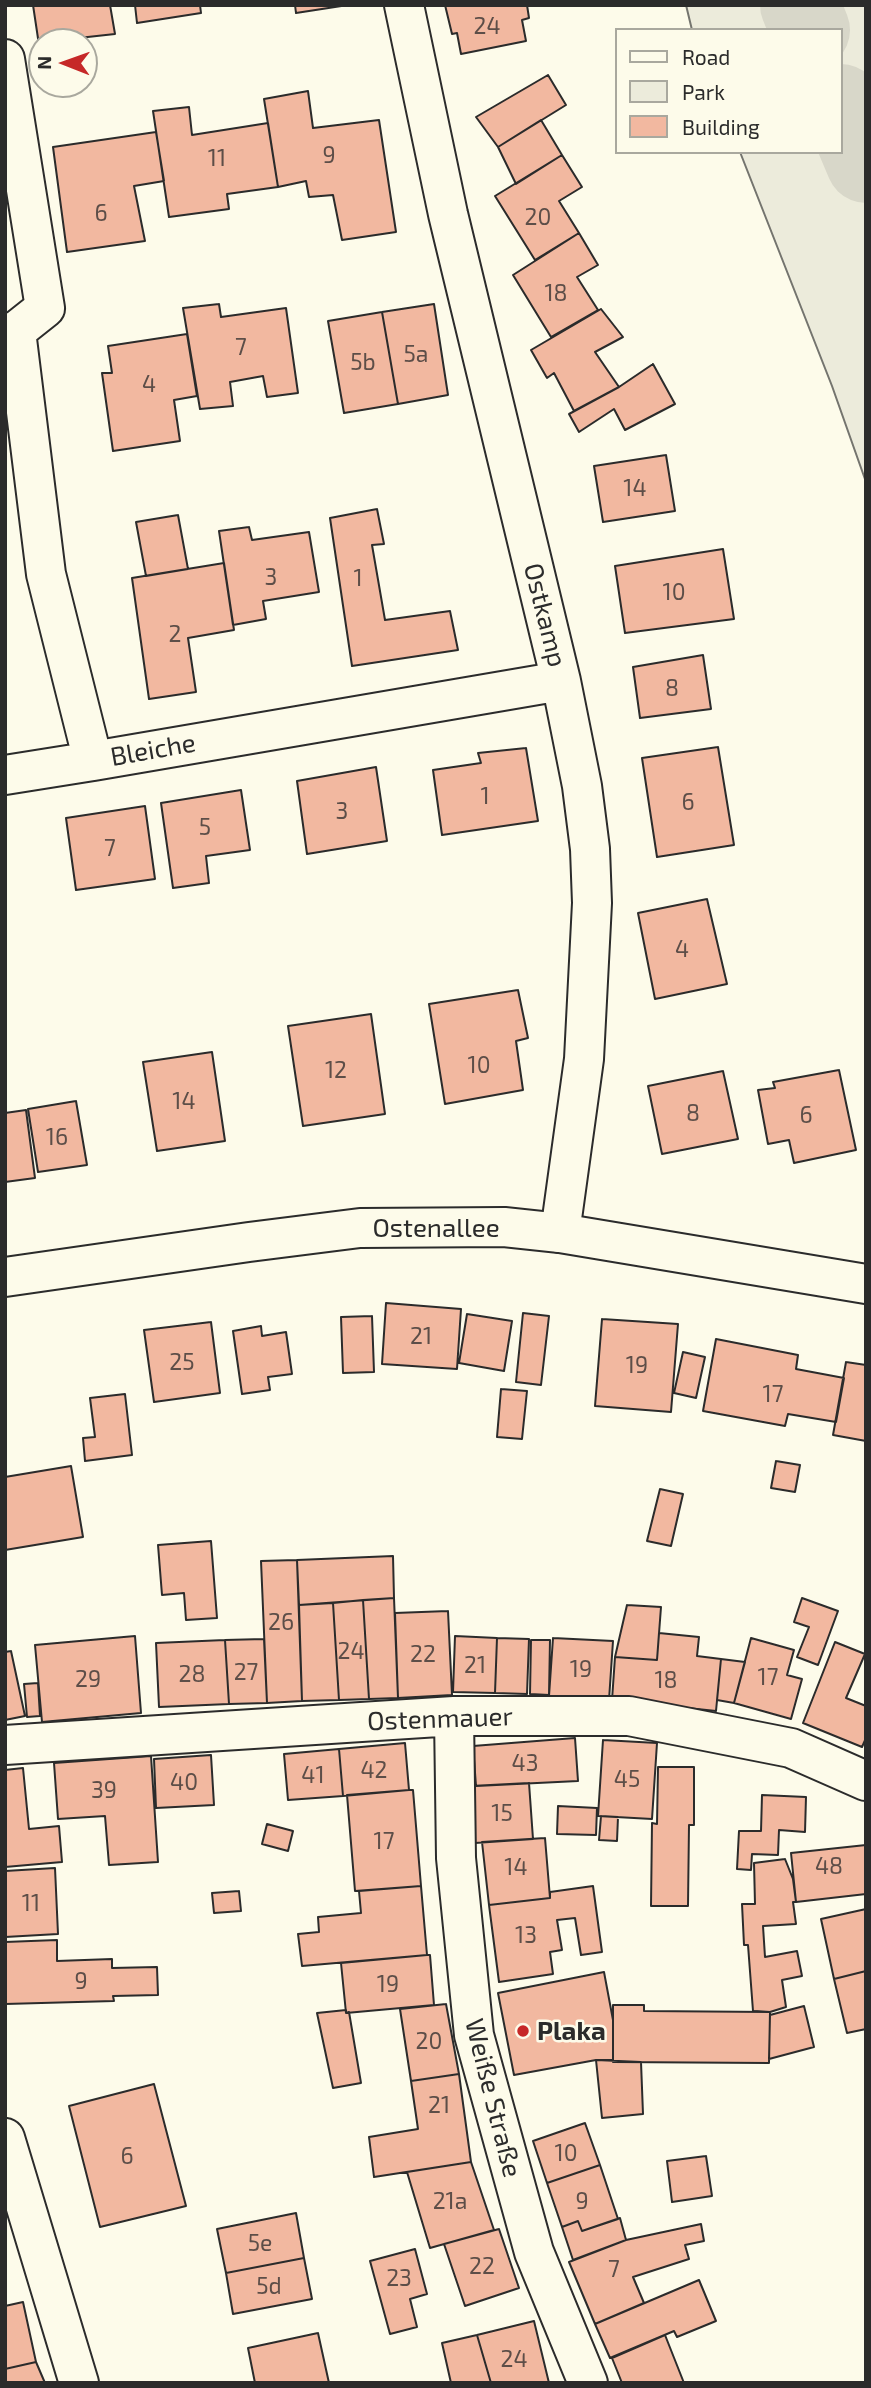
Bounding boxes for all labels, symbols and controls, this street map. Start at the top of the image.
house number: 24 [473,12,501,40]
north arrow [28,28,98,98]
legend [616,28,843,154]
text: Road [682,44,730,69]
text: N [32,56,55,70]
text: Park [682,79,725,104]
text: Building [682,114,760,139]
house number: 9 [322,141,336,169]
house number: 11 [208,144,226,172]
house number: 6 [94,199,108,227]
house number: 20 [525,203,551,231]
house number: 18 [544,279,568,307]
house number: 7 [235,333,247,361]
house number: 5a [404,340,428,368]
house number: 5b [350,348,376,376]
house number: 4 [142,370,156,398]
house number: 14 [623,474,647,502]
street label: Ostkamp [517,560,573,670]
house number: 3 [265,563,277,591]
house number: 1 [353,564,363,592]
house number: 10 [662,578,686,606]
house number: 2 [169,620,181,648]
house number: 8 [665,674,679,702]
street label: Bleiche [108,727,198,773]
house number: 1 [480,782,490,810]
house number: 6 [681,788,695,816]
house number: 3 [336,797,348,825]
house number: 5 [199,813,211,841]
house number: 7 [104,834,116,862]
house number: 4 [675,935,689,963]
house number: 10 [467,1051,491,1079]
house number: 12 [325,1056,347,1084]
house number: 14 [172,1087,196,1115]
house number: 8 [686,1099,700,1127]
house number: 6 [799,1101,813,1129]
house number: 16 [46,1123,68,1151]
street label: Ostenallee [372,1212,500,1244]
house number: 21 [410,1322,432,1350]
house number: 25 [169,1348,195,1376]
house number: 19 [626,1351,648,1379]
house number: 17 [763,1380,783,1408]
house number: 26 [268,1608,294,1636]
house number: 24 [337,1637,365,1665]
house number: 22 [410,1640,436,1668]
house number: 21 [464,1651,486,1679]
house number: 19 [570,1655,592,1683]
house number: 27 [234,1658,258,1686]
house number: 28 [179,1660,205,1688]
house number: 17 [758,1663,778,1691]
house number: 29 [75,1665,101,1693]
house number: 18 [654,1666,678,1694]
street label: Ostenmauer [367,1701,513,1737]
house number: 43 [512,1749,538,1777]
house number: 42 [360,1756,388,1784]
house number: 41 [301,1761,325,1789]
house number: 45 [614,1765,640,1793]
house number: 40 [170,1768,198,1796]
house number: 39 [91,1776,117,1804]
house number: 15 [491,1799,513,1827]
house number: 17 [374,1827,394,1855]
house number: 48 [815,1852,843,1880]
house number: 14 [504,1853,528,1881]
house number: 11 [22,1889,40,1917]
house number: 13 [515,1921,537,1949]
house number: 9 [74,1967,88,1995]
house number: 19 [377,1970,399,1998]
street label: Weiße Straße [458,2015,528,2181]
place label: Plaka [537,2015,606,2047]
marker: Plaka [515,2023,531,2039]
house number: 20 [416,2027,442,2055]
house number: 21 [428,2091,450,2119]
house number: 10 [554,2139,578,2167]
house number: 6 [120,2142,134,2170]
house number: 21a [433,2187,467,2215]
house number: 9 [575,2187,589,2215]
house number: 5e [248,2229,272,2257]
house number: 22 [469,2252,495,2280]
house number: 7 [608,2255,620,2283]
house number: 23 [386,2264,412,2292]
house number: 5d [256,2272,282,2300]
house number: 24 [500,2345,528,2373]

